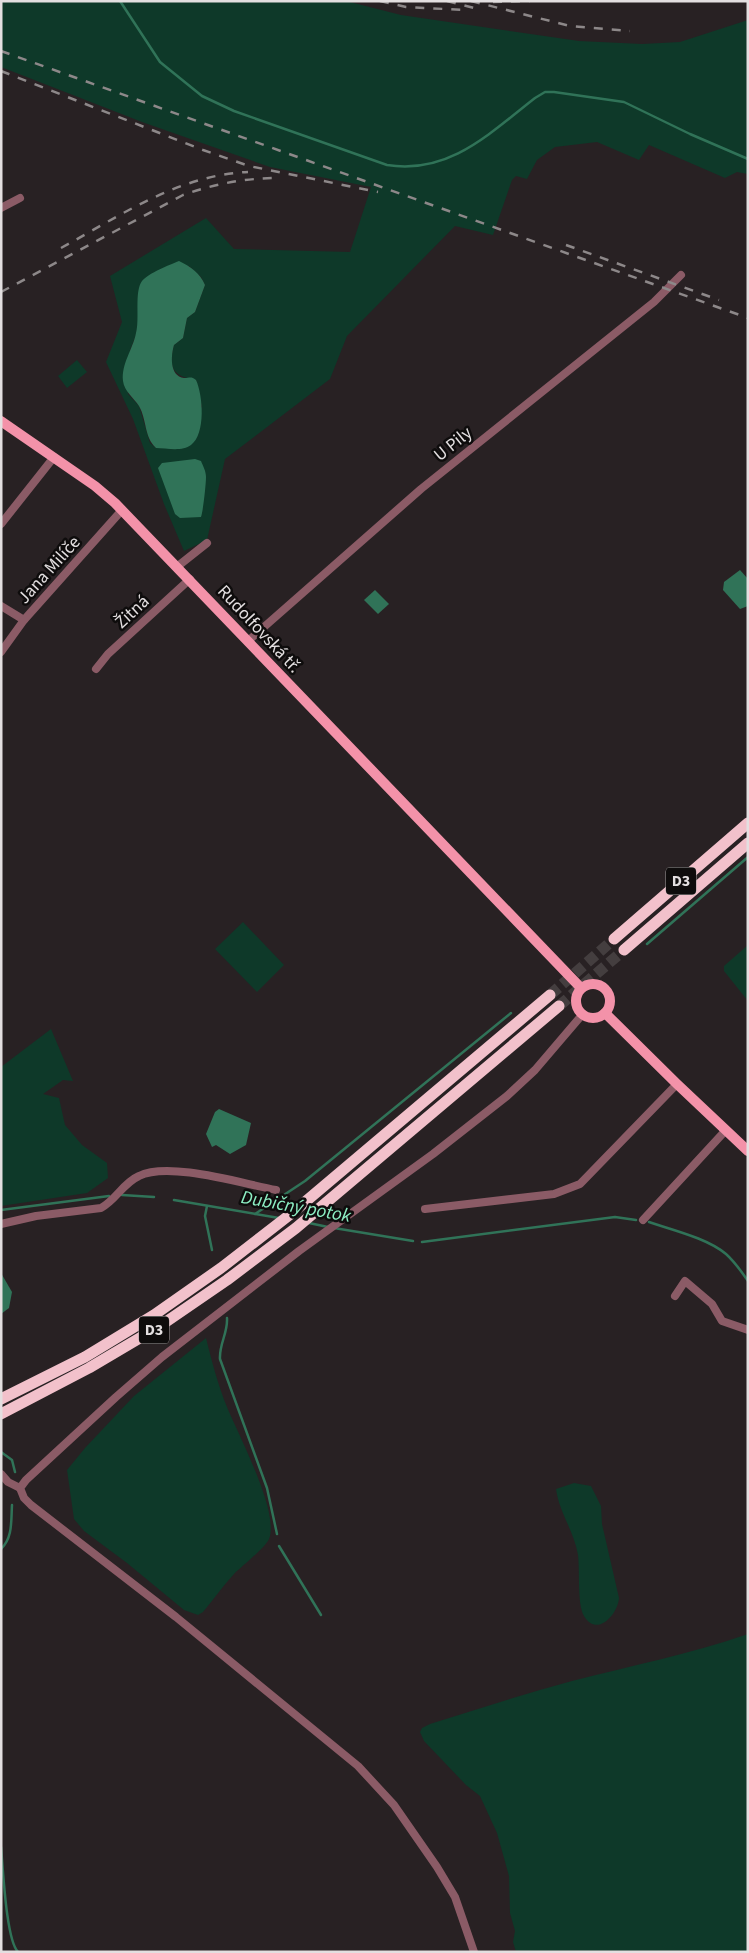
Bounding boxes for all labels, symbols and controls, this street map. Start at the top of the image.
street label: U Pily [428,420,478,467]
street label: Jana Milíče [12,531,86,609]
street label: Rudolfovská tř. [212,579,306,679]
street label: Žitná [109,590,155,634]
road number: D3 [666,868,696,894]
water label: Dubičný potok [239,1184,354,1230]
road number: D3 [139,1316,169,1344]

